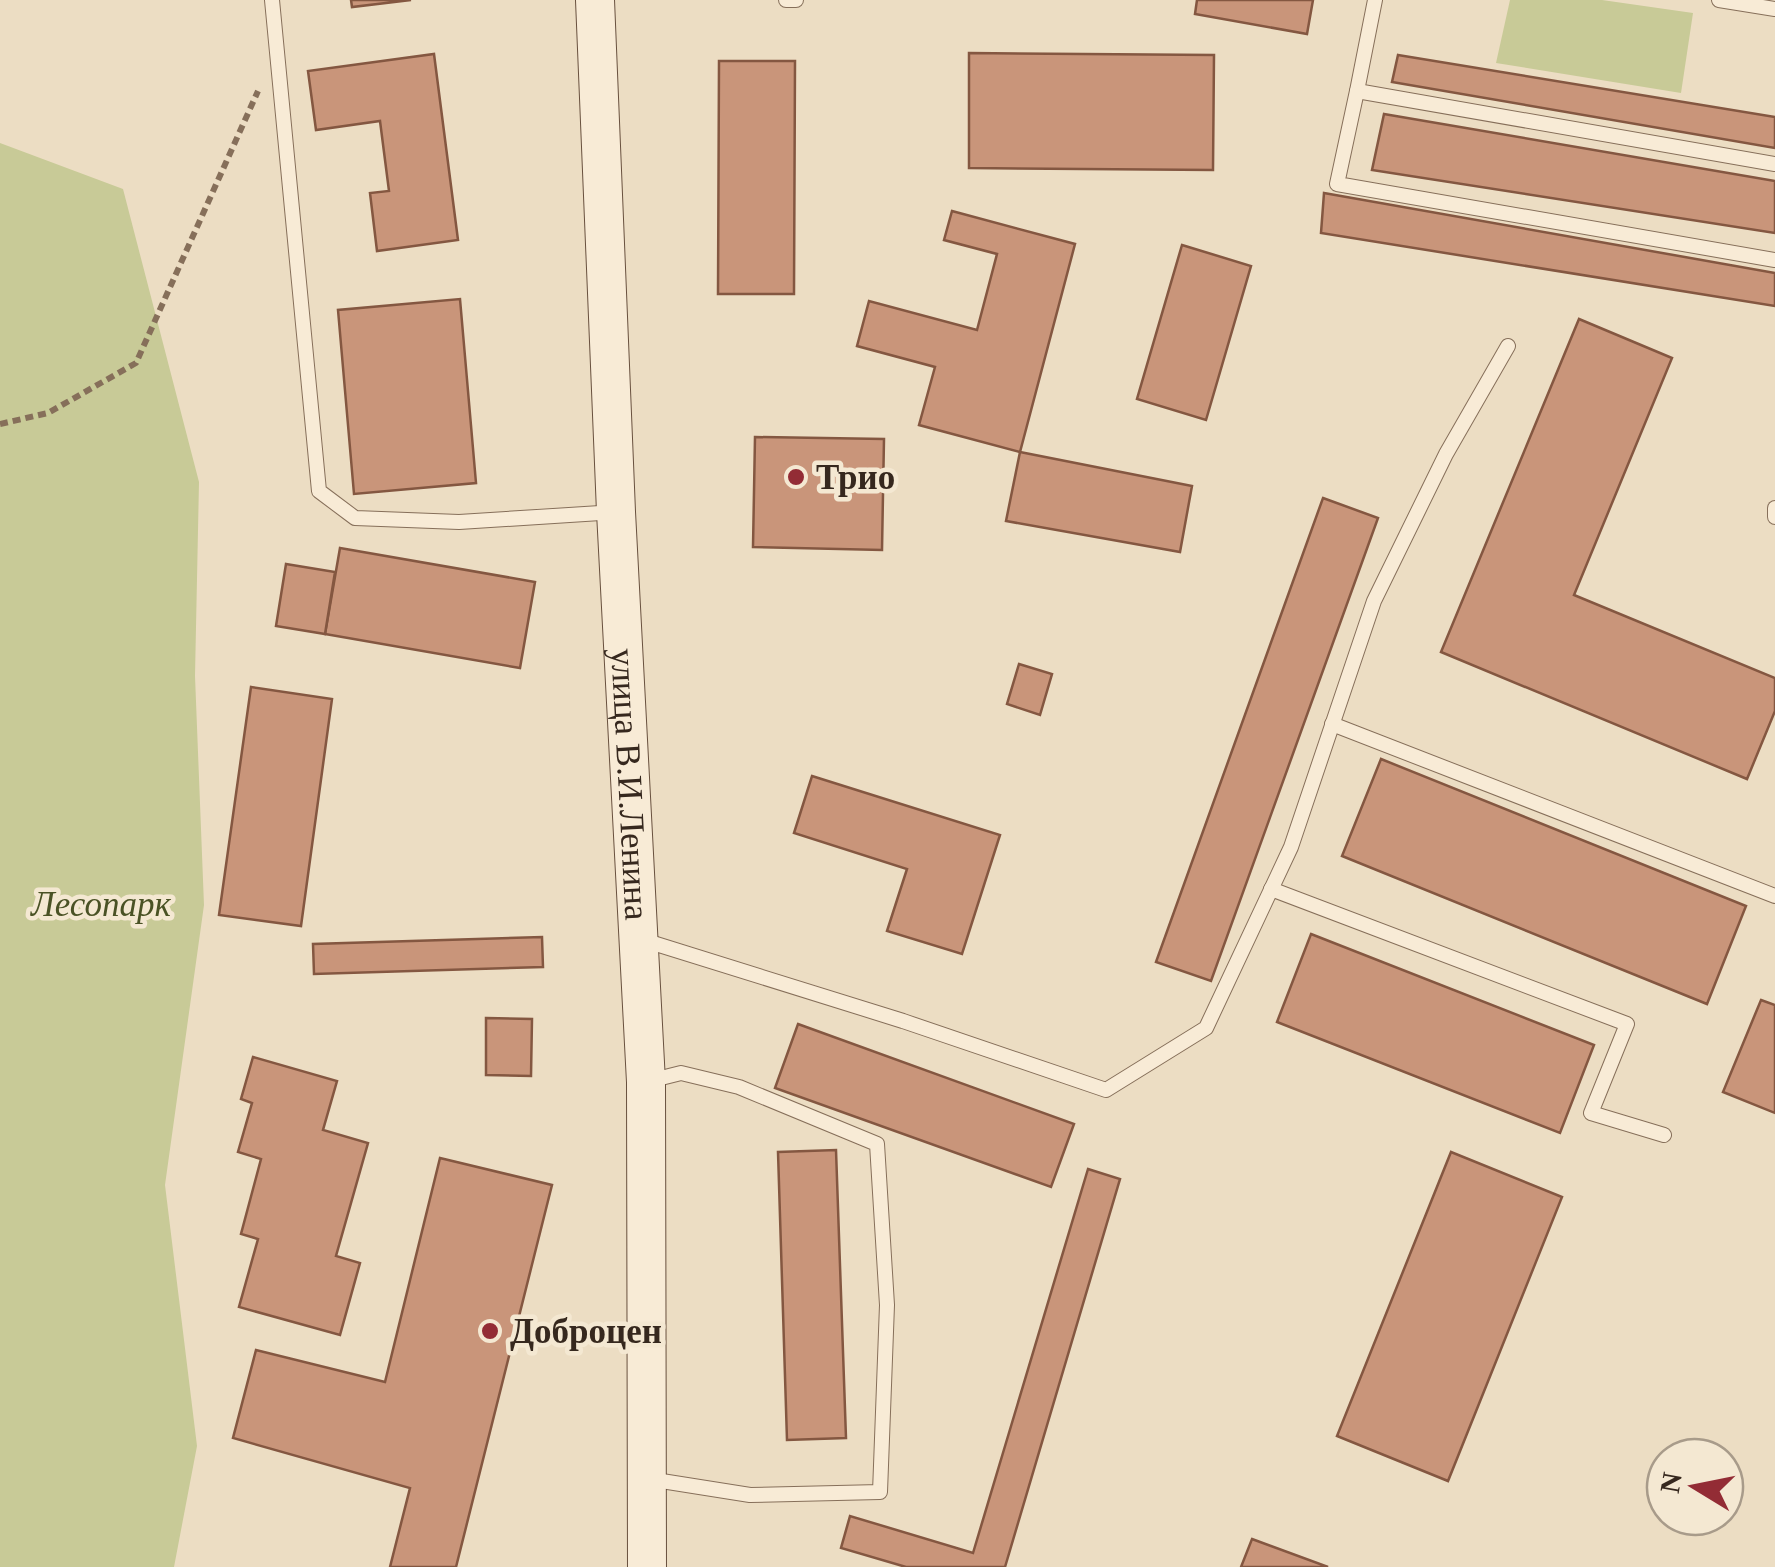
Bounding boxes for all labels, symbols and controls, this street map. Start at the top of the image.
place label: Трио [816,458,895,497]
marker: Трио [785,466,807,488]
street label: улица В.И.Ленина [603,647,656,922]
park label: Лесопарк [30,885,172,924]
place label: Доброцен [510,1312,662,1351]
marker: Доброцен [479,1320,501,1342]
north arrow [1645,1437,1745,1537]
text: N [1654,1470,1688,1495]

